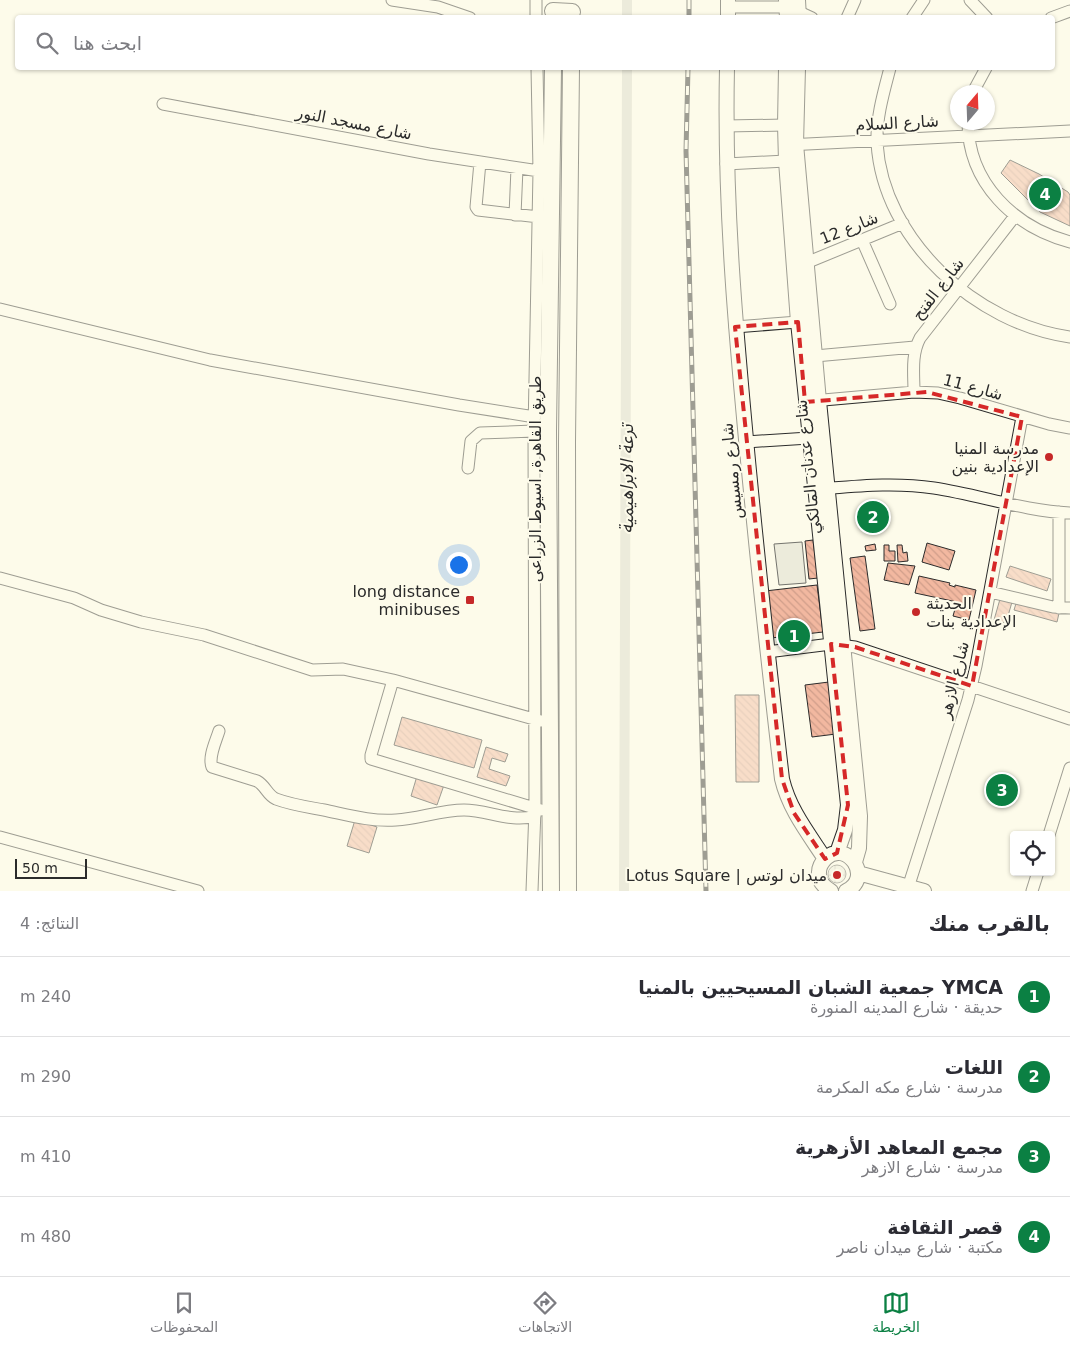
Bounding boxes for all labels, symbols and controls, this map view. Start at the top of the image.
search box [15,15,1055,70]
icon: search [33,29,61,57]
text: ابحث هنا [73,32,142,54]
north arrow [950,85,995,130]
street label: شارع مسجد النور [293,102,413,145]
street label: شارع السلام [855,111,939,136]
pin: 4 [1029,175,1061,213]
street label: شارع 12 [817,208,881,249]
street label: شارع الفتح [908,254,969,324]
street label: شارع 11 [941,370,1005,405]
street label: طريق القاهرة, اسيوط الزراعى [526,376,546,582]
street label: شارع عدنان المالكي [791,399,826,535]
water label: ترعة الابراهيمية [616,422,638,534]
street label: شارع رمسيس [718,422,747,520]
place label: مدرسة المنيا الإعدادية بنين [952,439,1039,477]
marker: مدرسة المنيا الإعدادية بنين [1043,451,1055,463]
pin: 2 [857,498,889,536]
your location [446,552,472,578]
place label: long distance minibuses [353,582,460,619]
marker: long distance minibuses [464,594,476,606]
place label: الحديثة الإعدادية بنات [926,594,1016,631]
marker: الحديثة الإعدادية بنات [910,606,922,618]
pin: 1 [778,617,810,655]
street label: شارع الازهر [935,639,974,722]
pin: 3 [986,771,1018,809]
map controls [1010,831,1055,876]
button: locate [1010,831,1055,876]
scale bar [15,856,88,879]
text: 50 m [22,860,58,876]
place label: Lotus Square | ميدان لوتس [626,866,827,886]
marker: Lotus Square | ميدان لوتس [831,869,843,881]
text: بالقرب منك [929,912,1050,936]
text: النتائج: 4 [20,914,79,933]
text: YMCA جمعية الشبان المسيحيين بالمنيا [638,976,1003,998]
text: 240 m [20,987,71,1006]
text: 1 [1028,987,1040,1006]
text: حديقة · شارع المدينه المنورة [810,998,1003,1017]
text: اللغات [945,1056,1003,1078]
text: 290 m [20,1067,71,1086]
text: 2 [1028,1067,1040,1086]
text: مدرسة · شارع مكه المكرمة [816,1078,1003,1097]
text: مجمع المعاهد الأزهرية [795,1136,1003,1158]
text: 410 m [20,1147,71,1166]
text: 3 [1028,1147,1040,1166]
text: مدرسة · شارع الازهر [862,1158,1003,1177]
text: قصر الثقافة [887,1216,1003,1238]
text: 480 m [20,1227,71,1246]
text: 4 [1028,1227,1040,1246]
text: مكتبة · شارع ميدان ناصر [837,1238,1003,1257]
tab: المحفوظات [150,1289,218,1335]
tab: الاتجاهات [518,1289,572,1335]
tab: الخريطة [872,1289,920,1335]

